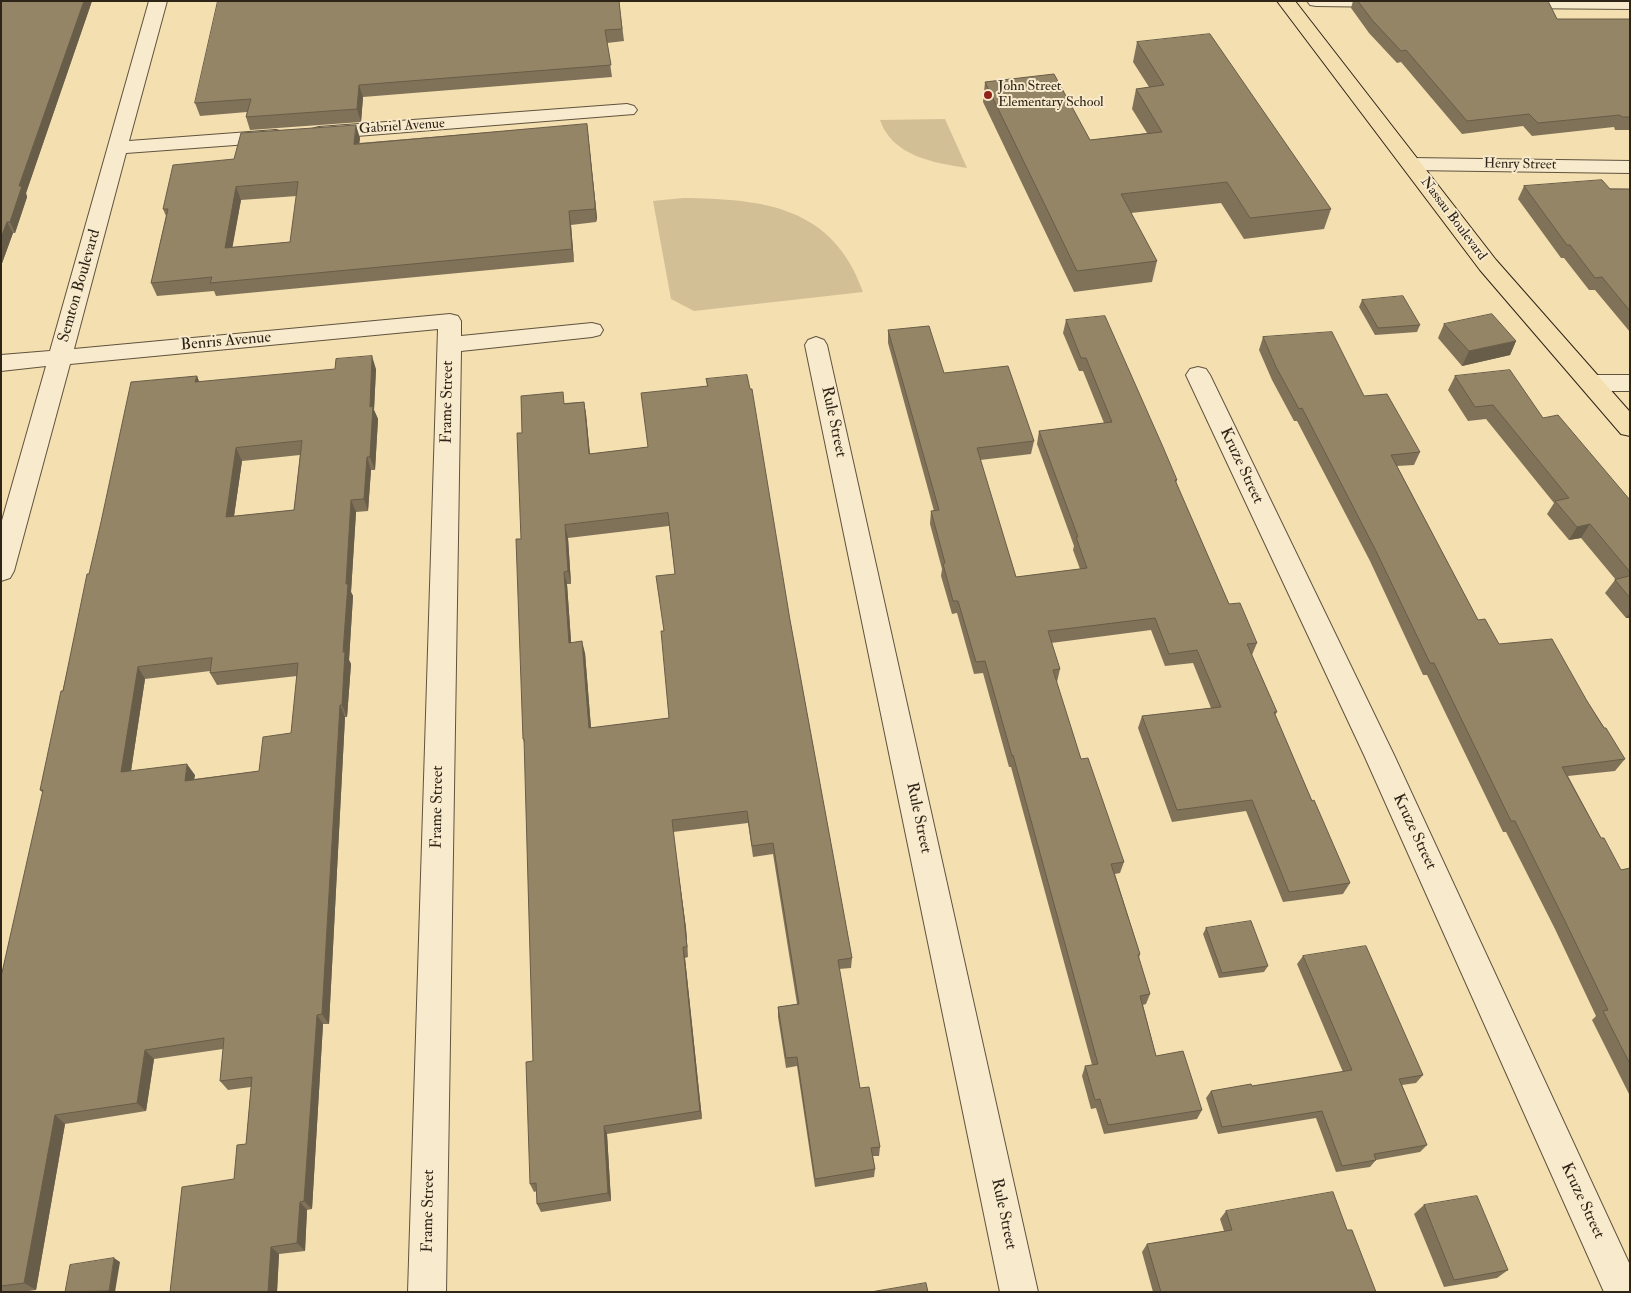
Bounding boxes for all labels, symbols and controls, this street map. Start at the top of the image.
place label: John Street Elementary School [998,79,1104,111]
marker: John Street Elementary School [982,89,994,101]
street label: Gabriel Avenue [358,116,446,138]
street label: Henry Street [1484,156,1556,174]
street label: Nassau Boulevard [1416,174,1490,264]
street label: Semton Boulevard [55,227,105,345]
street label: Benris Avenue [180,328,272,356]
street label: Frame Street [438,360,458,444]
street label: Rule Street [816,385,850,459]
street label: Kruze Street [1215,425,1267,507]
street label: Frame Street [428,765,448,849]
street label: Rule Street [901,781,935,855]
street label: Kruze Street [1388,791,1440,873]
street label: Kruze Street [1556,1160,1608,1242]
street label: Frame Street [419,1169,439,1253]
street label: Rule Street [986,1177,1020,1251]

